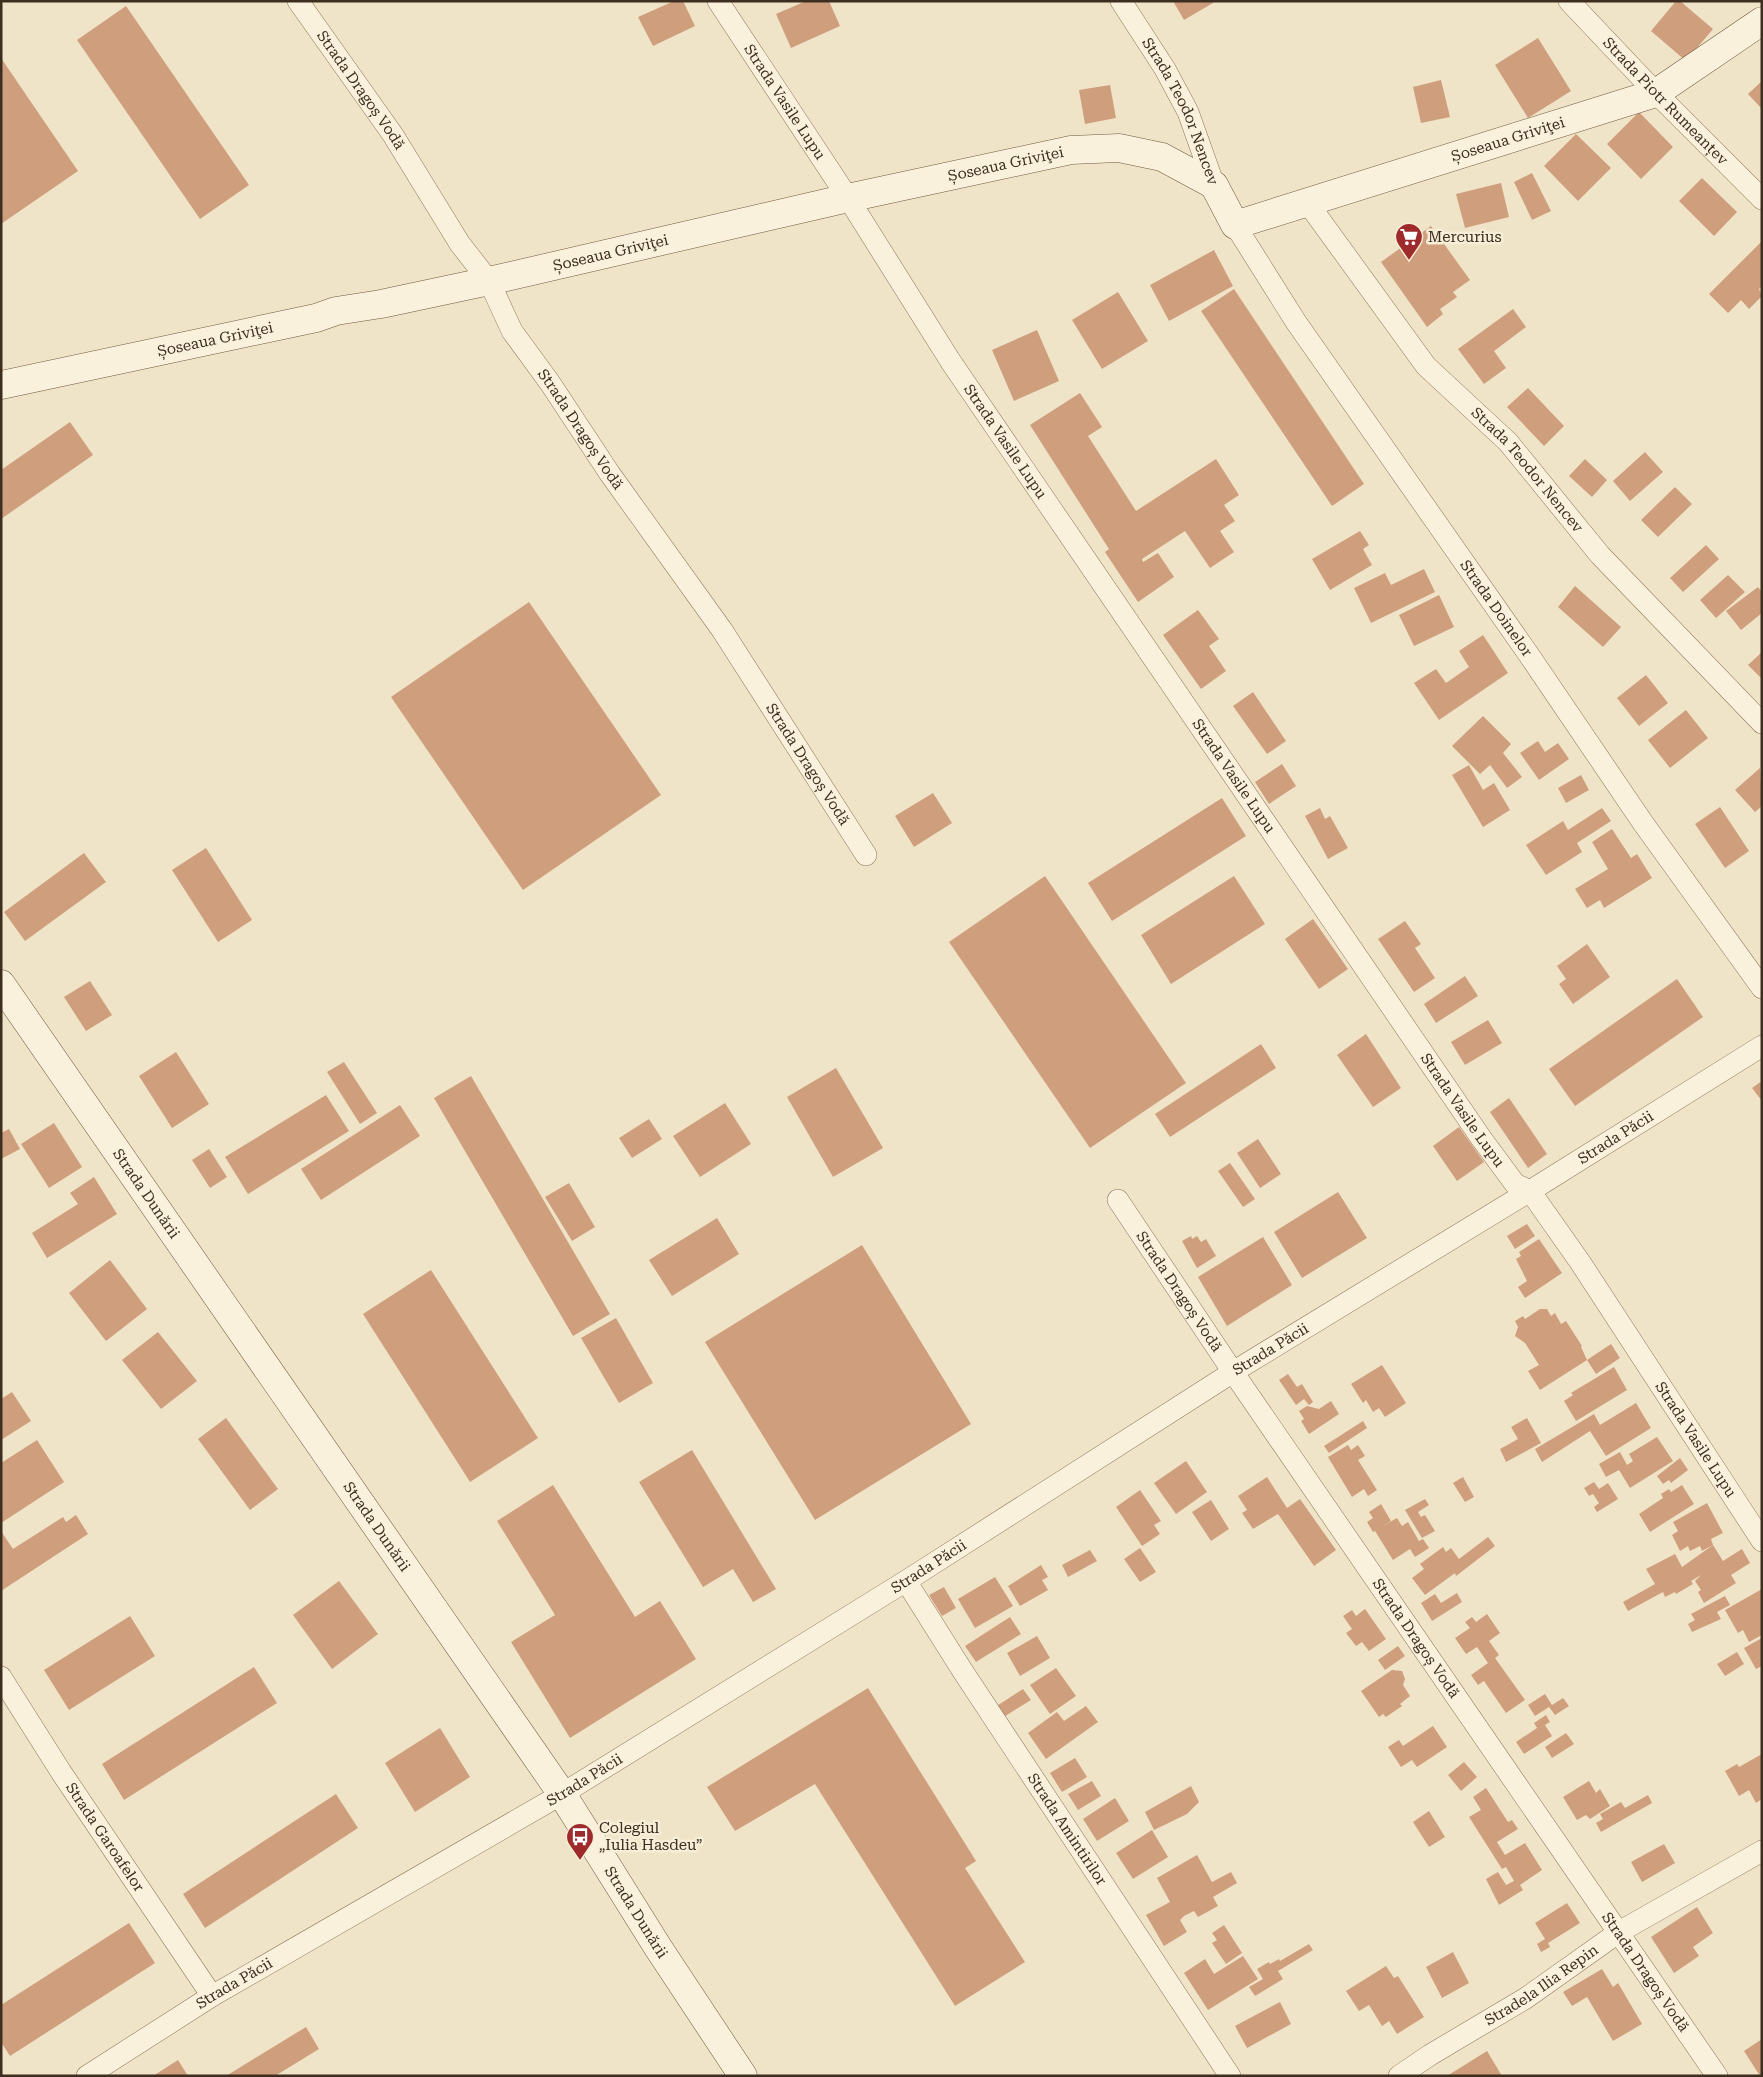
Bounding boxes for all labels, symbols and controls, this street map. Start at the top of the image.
street label: Strada Dragoș Vodă [313,27,409,153]
street label: Strada Teodor Nencev [1138,34,1222,188]
street label: Strada Piotr Rumeanțev [1599,34,1732,169]
street label: Strada Vasile Lupu [740,41,830,164]
street label: Șoseaua Griviţei [1449,113,1567,167]
street label: Șoseaua Griviţei [946,143,1066,186]
supermarket icon: Mercurius [1394,222,1424,261]
place label: Mercurius [1428,228,1502,246]
street label: Șoseaua Griviţei [551,231,670,276]
street label: Șoseaua Griviţei [156,318,275,362]
street label: Strada Dragoș Vodă [534,365,627,493]
street label: Strada Vasile Lupu [960,381,1051,503]
street label: Strada Teodor Nencev [1468,404,1587,536]
street label: Strada Doinelor [1456,556,1536,660]
street label: Strada Dragoș Vodă [762,700,854,828]
street label: Strada Vasile Lupu [1188,715,1279,837]
street label: Strada Vasile Lupu [1417,1050,1509,1171]
street label: Strada Păcii [1575,1107,1657,1168]
street label: Strada Dunării [109,1145,184,1242]
street label: Strada Dragoș Vodă [1132,1228,1226,1355]
street label: Strada Păcii [1229,1319,1312,1379]
street label: Strada Vasile Lupu [1652,1378,1740,1501]
street label: Strada Dunării [339,1478,414,1575]
street label: Strada Păcii [888,1536,970,1597]
street label: Strada Dragoș Vodă [1369,1575,1463,1702]
street label: Strada Păcii [543,1750,626,1810]
street label: Strada Amintirilor [1024,1770,1111,1889]
street label: Strada Garoafelor [62,1779,148,1895]
place label: Colegiul „Iulia Hasdeu” [599,1819,702,1854]
bus stop icon: Colegiul „Iulia Hasdeu” [565,1822,595,1861]
street label: Strada Dunării [601,1863,672,1962]
street label: Strada Dragoș Vodă [1598,1909,1693,2035]
street label: Stradela Ilia Repin [1481,1940,1602,2030]
street label: Strada Păcii [193,1954,276,2013]

